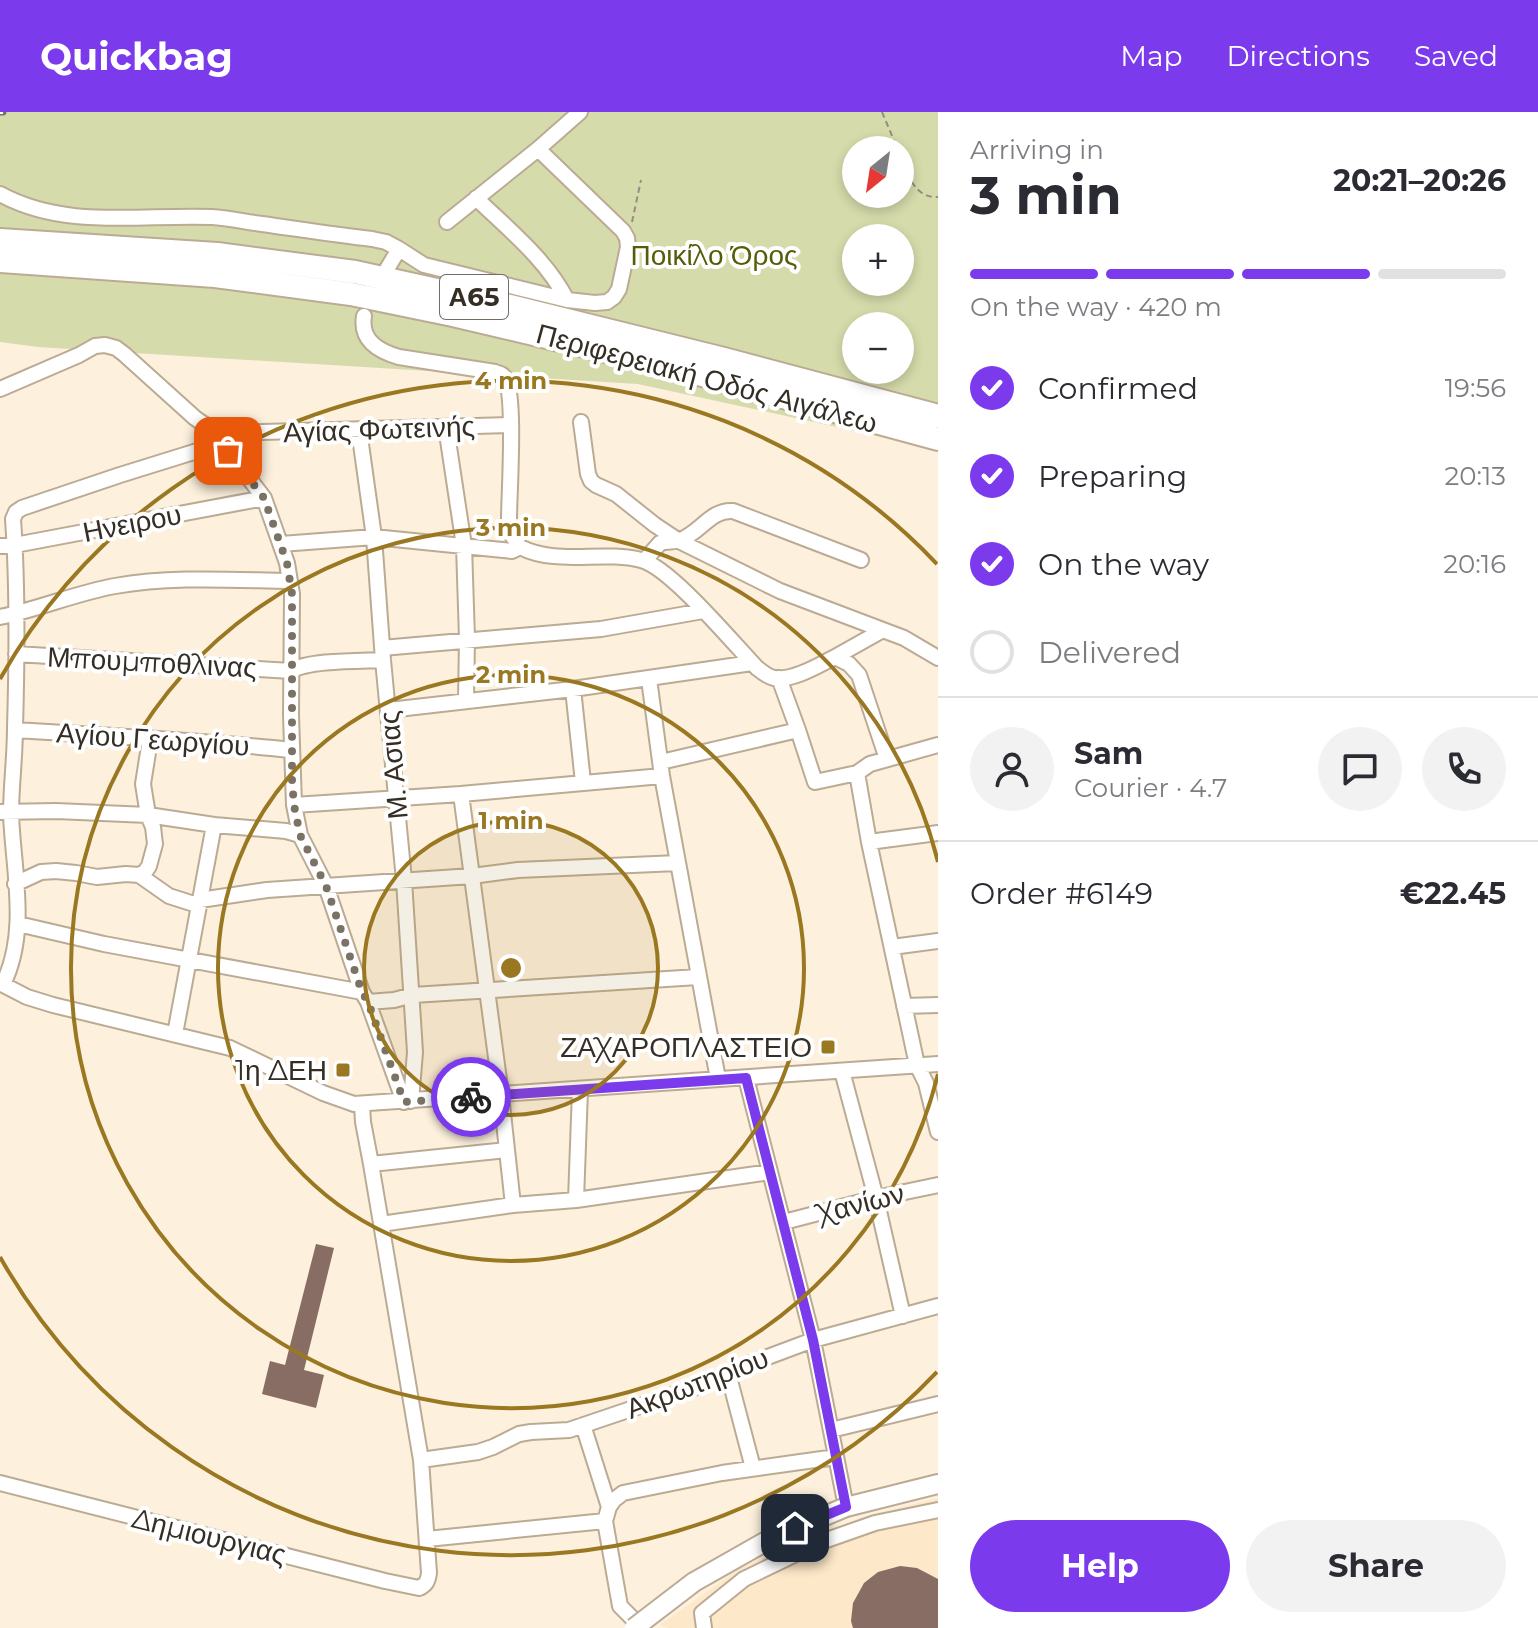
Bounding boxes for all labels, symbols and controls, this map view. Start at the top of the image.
text: Quickbag [40,33,233,80]
text: Map [1120,39,1182,73]
text: Directions [1226,39,1370,73]
text: Saved [1414,39,1498,73]
text: Arriving in [970,134,1104,166]
north arrow [842,136,914,208]
map controls [842,136,914,384]
text: 20:21–20:26 [1333,162,1506,199]
text: 3 min [970,164,1122,227]
button: + [842,224,914,296]
park label: Ποικίλο Όρος [631,238,798,272]
road number: Α65 [440,275,508,319]
text: On the way · 420 m [970,291,1222,323]
button: − [842,312,914,384]
street label: Περιφερειακή Οδός Αιγάλεω [533,316,881,440]
text: 4 min [475,366,547,395]
icon: check [970,366,1014,410]
text: Confirmed [1038,370,1198,407]
text: 19:56 [1445,372,1506,404]
street label: Αγίας Φωτεινής [282,409,476,449]
pin [194,417,262,485]
icon: bag [206,429,250,473]
icon: check [970,454,1014,498]
text: Preparing [1038,458,1187,495]
text: 20:13 [1445,460,1506,492]
street label: Ηνειρου [80,497,184,549]
text: 3 min [475,513,546,542]
icon: check [970,542,1014,586]
text: On the way [1038,546,1209,583]
text: 20:16 [1443,548,1506,580]
text: Delivered [1038,634,1181,671]
street label: Μπουμποθλινας [46,640,258,684]
text: 2 min [476,660,546,689]
street label: Μ. Ασιας [371,709,415,821]
street label: Αγίου Γεωργίου [55,715,251,763]
button: person [970,727,1054,811]
button: chat [1318,727,1402,811]
button: phone [1422,727,1506,811]
text: Sam [1074,735,1143,772]
text: Courier · 4.7 [1074,772,1227,804]
text: 1 min [478,806,544,835]
text: Order #6149 [970,875,1153,912]
text: €22.45 [1400,875,1506,912]
centre of rings [497,954,525,982]
place label: ΖΑΧΑΡΟΠΛΑΣΤΕΙΟ [560,1030,812,1064]
marker: ΖΑΧΑΡΟΠΛΑΣΤΕΙΟ [819,1038,837,1056]
place label: 1η ΔΕΗ [235,1053,327,1087]
courier [431,1057,511,1137]
marker: 1η ΔΕΗ [334,1061,352,1079]
icon: bike [449,1075,493,1119]
street label: Χανίων [810,1176,908,1231]
street label: Ακρωτηρίου [621,1340,773,1426]
pin [761,1494,829,1562]
street label: Δημιουργιας [128,1500,290,1572]
icon: home [773,1506,817,1550]
button: Help [970,1520,1230,1612]
button: Share [1246,1520,1506,1612]

